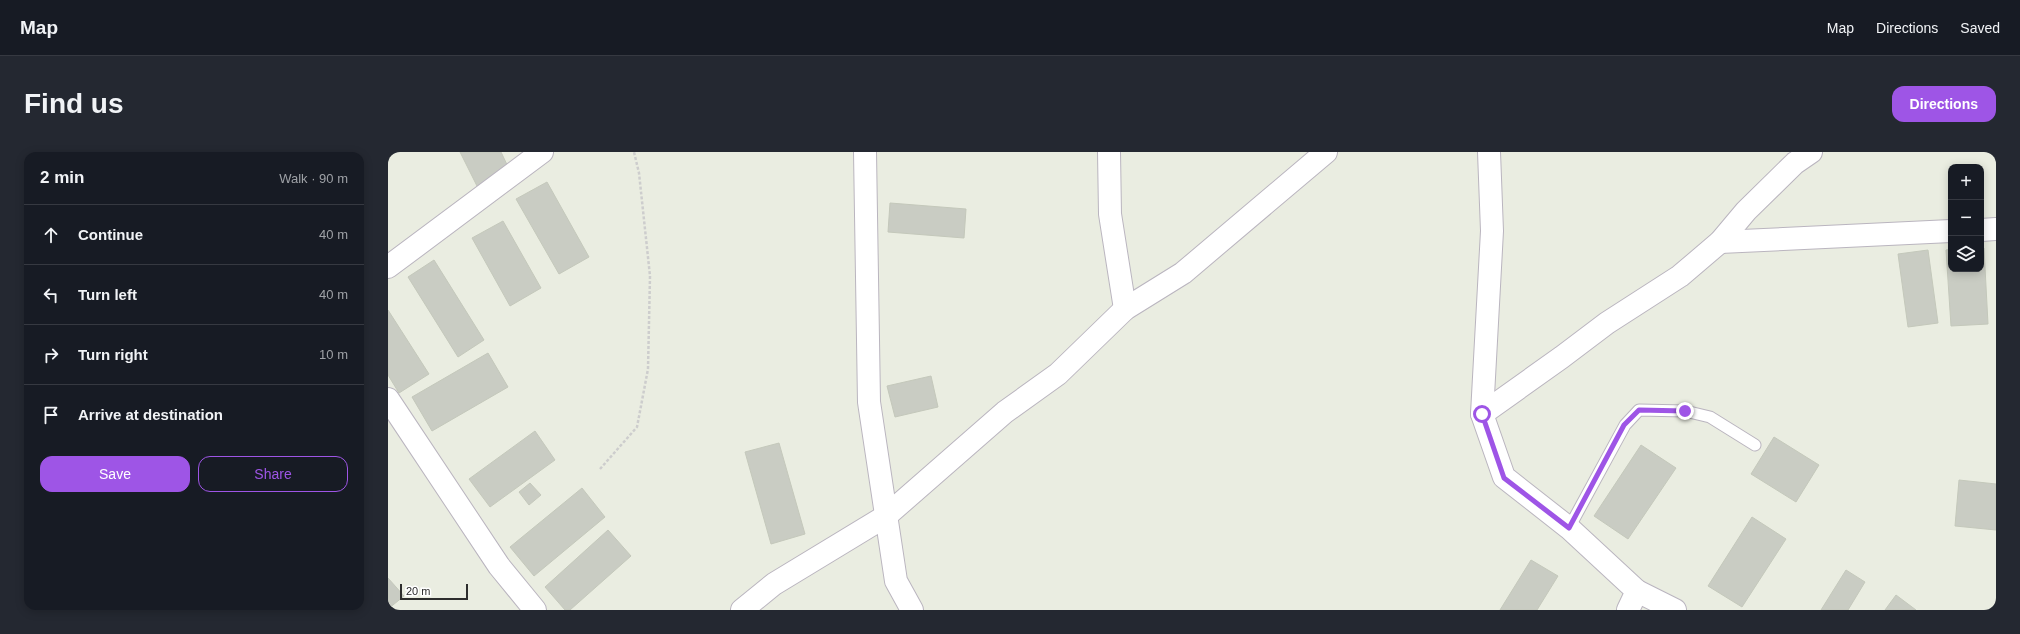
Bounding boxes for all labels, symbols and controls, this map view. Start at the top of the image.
text: Map [20,17,58,38]
text: Map [1827,20,1854,36]
text: Directions [1876,20,1938,36]
text: Saved [1960,20,2000,36]
button: Directions [1892,86,1996,122]
text: Find us [24,88,124,119]
map controls [1948,164,1984,272]
button: + [1948,164,1984,200]
text: 2 min [40,168,84,187]
text: Walk · 90 m [279,171,348,186]
button: − [1948,200,1984,236]
icon: ahead [40,224,62,246]
text: Continue [78,226,143,243]
text: 40 m [319,227,348,242]
button: layers [1948,236,1984,272]
icon: left [40,284,62,306]
text: Turn left [78,286,137,303]
text: 40 m [319,287,348,302]
icon: right [40,344,62,366]
text: Turn right [78,346,148,363]
text: 10 m [319,347,348,362]
route end [1676,402,1694,420]
icon: arrive [40,404,62,426]
route start [1473,405,1491,423]
text: Arrive at destination [78,406,223,423]
button: Save [40,456,190,492]
button: Share [198,456,348,492]
scale bar [400,582,468,601]
text: 20 m [406,585,430,597]

